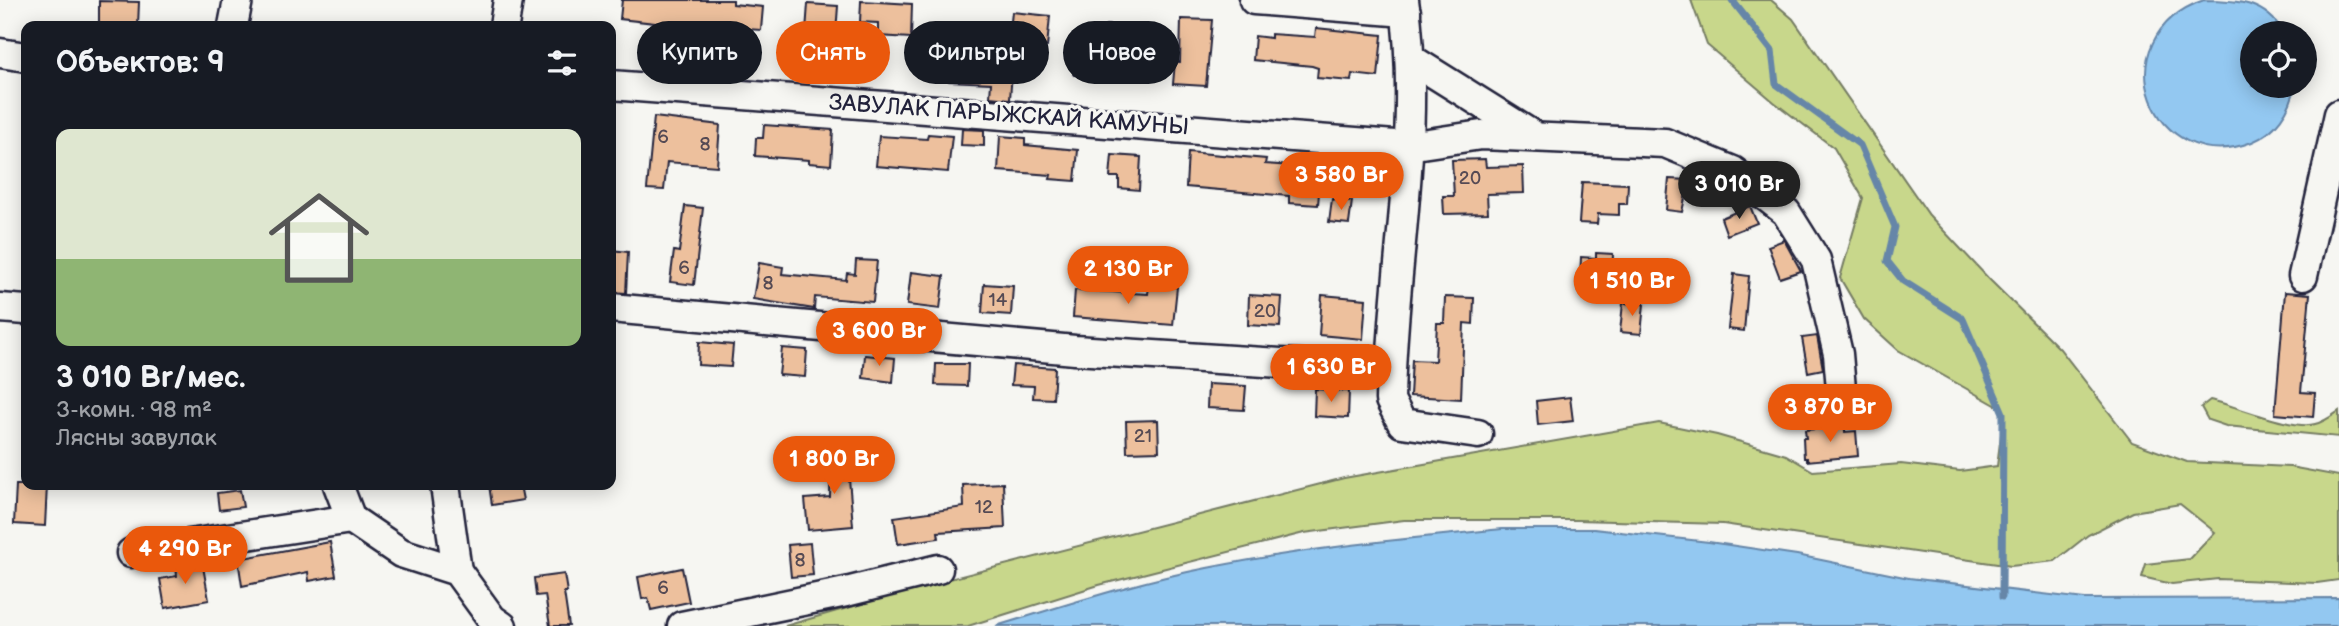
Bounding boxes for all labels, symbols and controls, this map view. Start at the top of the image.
chip: Купить [637,21,762,84]
chip: Снять [776,21,890,84]
chip: Фильтры [904,21,1049,84]
chip: Новое [1063,21,1180,84]
map controls [2240,21,2317,98]
button: locate [2240,21,2317,98]
icon: filters [543,44,581,82]
text: Объектов: 9 [56,45,225,81]
street label: ЗАВУЛАК ПАРЫЖСКАЙ КАМУНЫ [828,88,1190,142]
house number: 6 [657,126,669,149]
house number: 8 [699,133,711,156]
pin: 3 580 Br [1269,152,1413,212]
text: 3 580 Br [1295,161,1387,189]
pin: 3 010 Br [1667,162,1811,221]
house number: 20 [1459,167,1481,190]
text: 3 010 Br [1694,170,1784,198]
icon: home [256,175,382,301]
pin: 2 130 Br [1056,246,1200,306]
text: 2 130 Br [1083,255,1173,283]
house number: 6 [678,257,690,280]
pin: 1 510 Br [1560,258,1704,318]
text: 1 510 Br [1590,267,1674,295]
house number: 8 [762,272,774,295]
house number: 14 [989,289,1008,312]
house number: 20 [1254,300,1276,323]
pin: 3 600 Br [807,308,951,368]
text: 3 600 Br [832,317,926,345]
pin: 1 630 Br [1259,344,1403,404]
text: 1 630 Br [1286,353,1376,381]
text: 3 010 Br/мес. [56,360,246,396]
pin: 3 870 Br [1758,384,1902,444]
text: 3 870 Br [1784,393,1876,421]
text: 3-комн. · 98 m² [56,396,212,424]
text: Лясны завулак [56,424,217,452]
house number: 21 [1134,425,1152,448]
pin: 1 800 Br [762,436,906,496]
text: 1 800 Br [789,445,879,473]
house number: 12 [975,496,994,519]
pin: 4 290 Br [113,526,257,586]
text: 4 290 Br [139,535,231,563]
house number: 8 [794,549,806,572]
house number: 6 [657,577,669,600]

